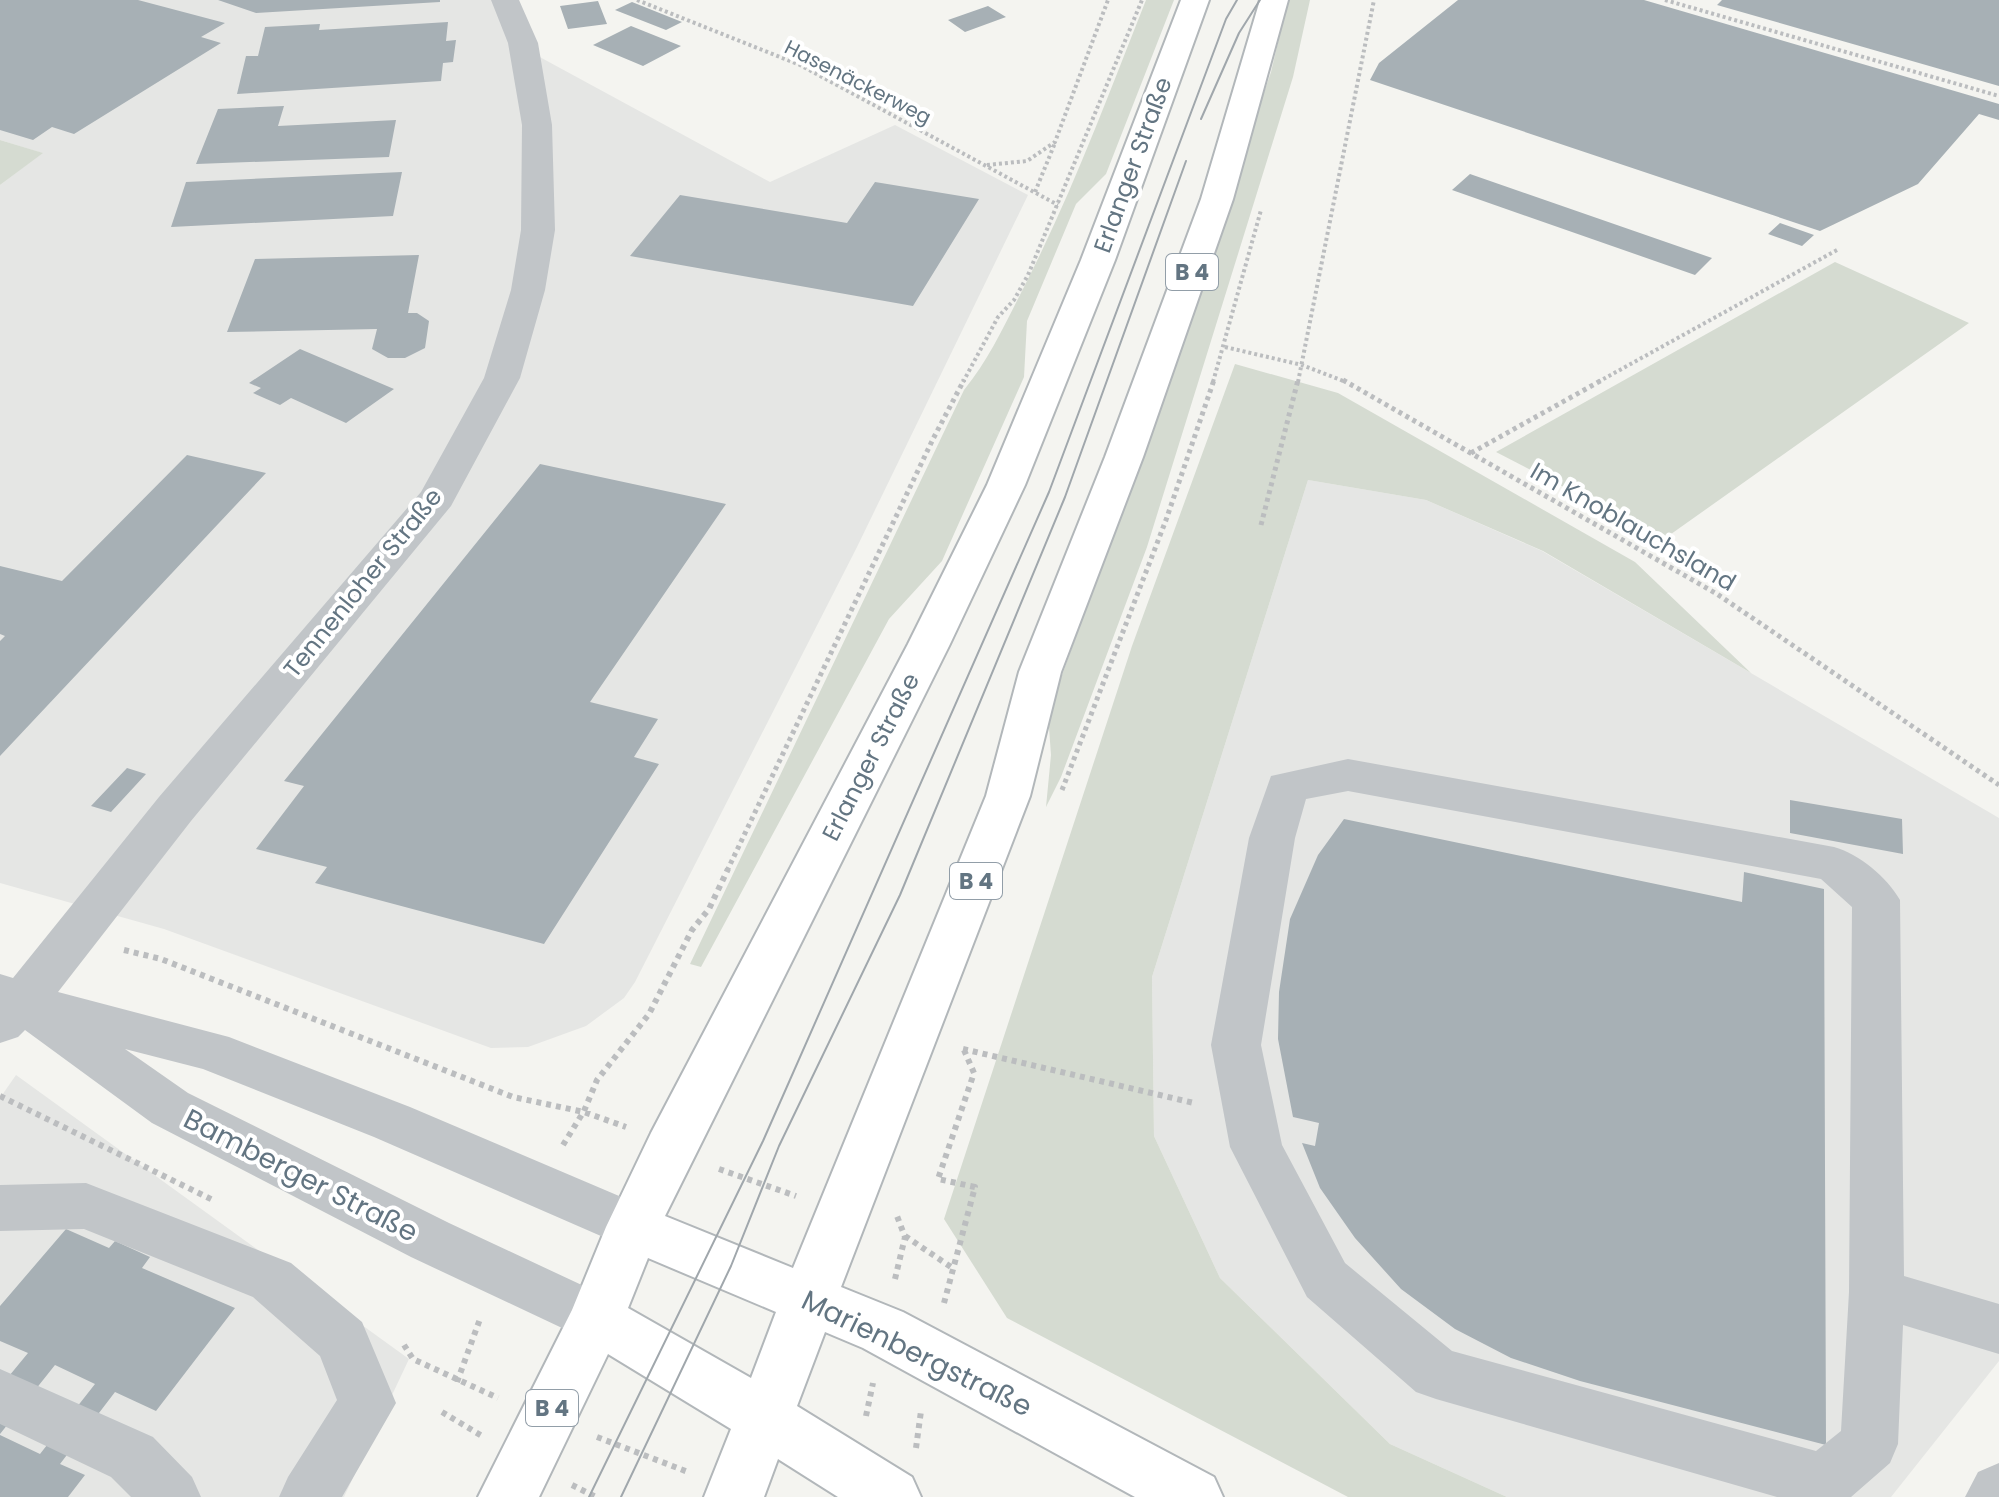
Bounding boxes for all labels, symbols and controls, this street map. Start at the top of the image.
street label: Hasenäckerweg [780,33,936,131]
street label: Erlanger Straße [1085,73,1180,257]
road number: B 4 [1166,254,1218,290]
street label: Im Knoblauchsland [1525,454,1742,599]
street label: Tennenloher Straße [276,481,449,684]
street label: Erlanger Straße [814,667,927,846]
road number: B 4 [950,863,1002,899]
street label: Bamberger Straße [177,1099,425,1251]
street label: Marienbergstraße [795,1281,1039,1426]
road number: B 4 [526,1390,578,1426]

